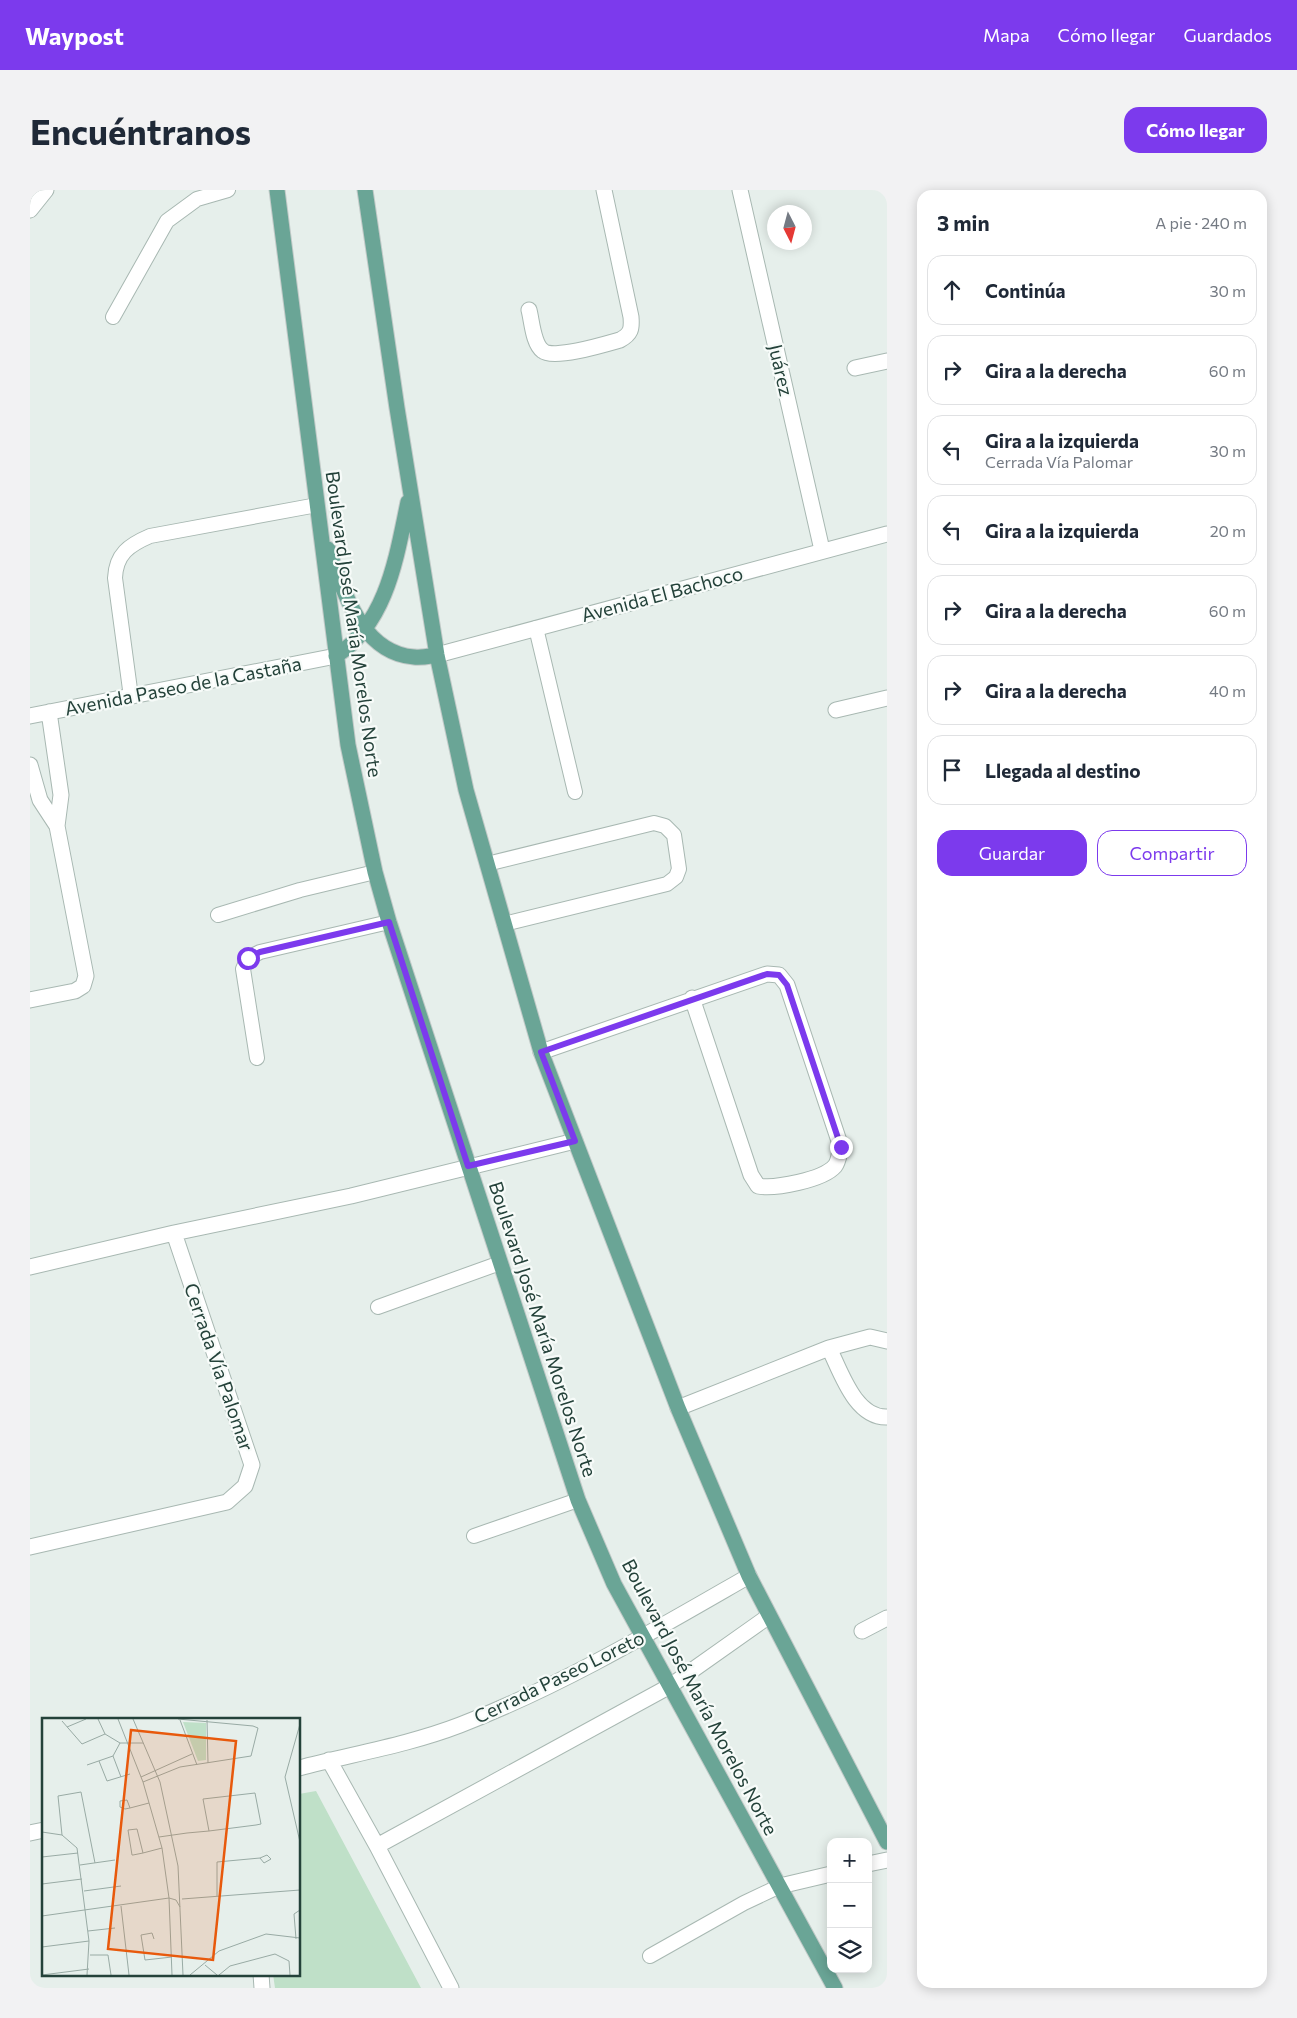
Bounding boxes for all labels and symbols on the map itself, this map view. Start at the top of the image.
north arrow [767,205,812,250]
street label: Juárez [764,342,799,398]
street label: Boulevard José María Morelos Norte [322,469,387,779]
street label: Avenida El Bachoco [578,561,745,626]
street label: Avenida Paseo de la Castaña [63,651,303,720]
route start [237,947,260,970]
route end [830,1136,853,1159]
street label: Boulevard José María Morelos Norte [485,1178,602,1479]
street label: Cerrada Vía Palomar [180,1280,259,1454]
street label: Boulevard José María Morelos Norte [618,1555,783,1839]
street label: Cerrada Paseo Loreto [470,1625,648,1728]
inset map [42,1718,300,1976]

